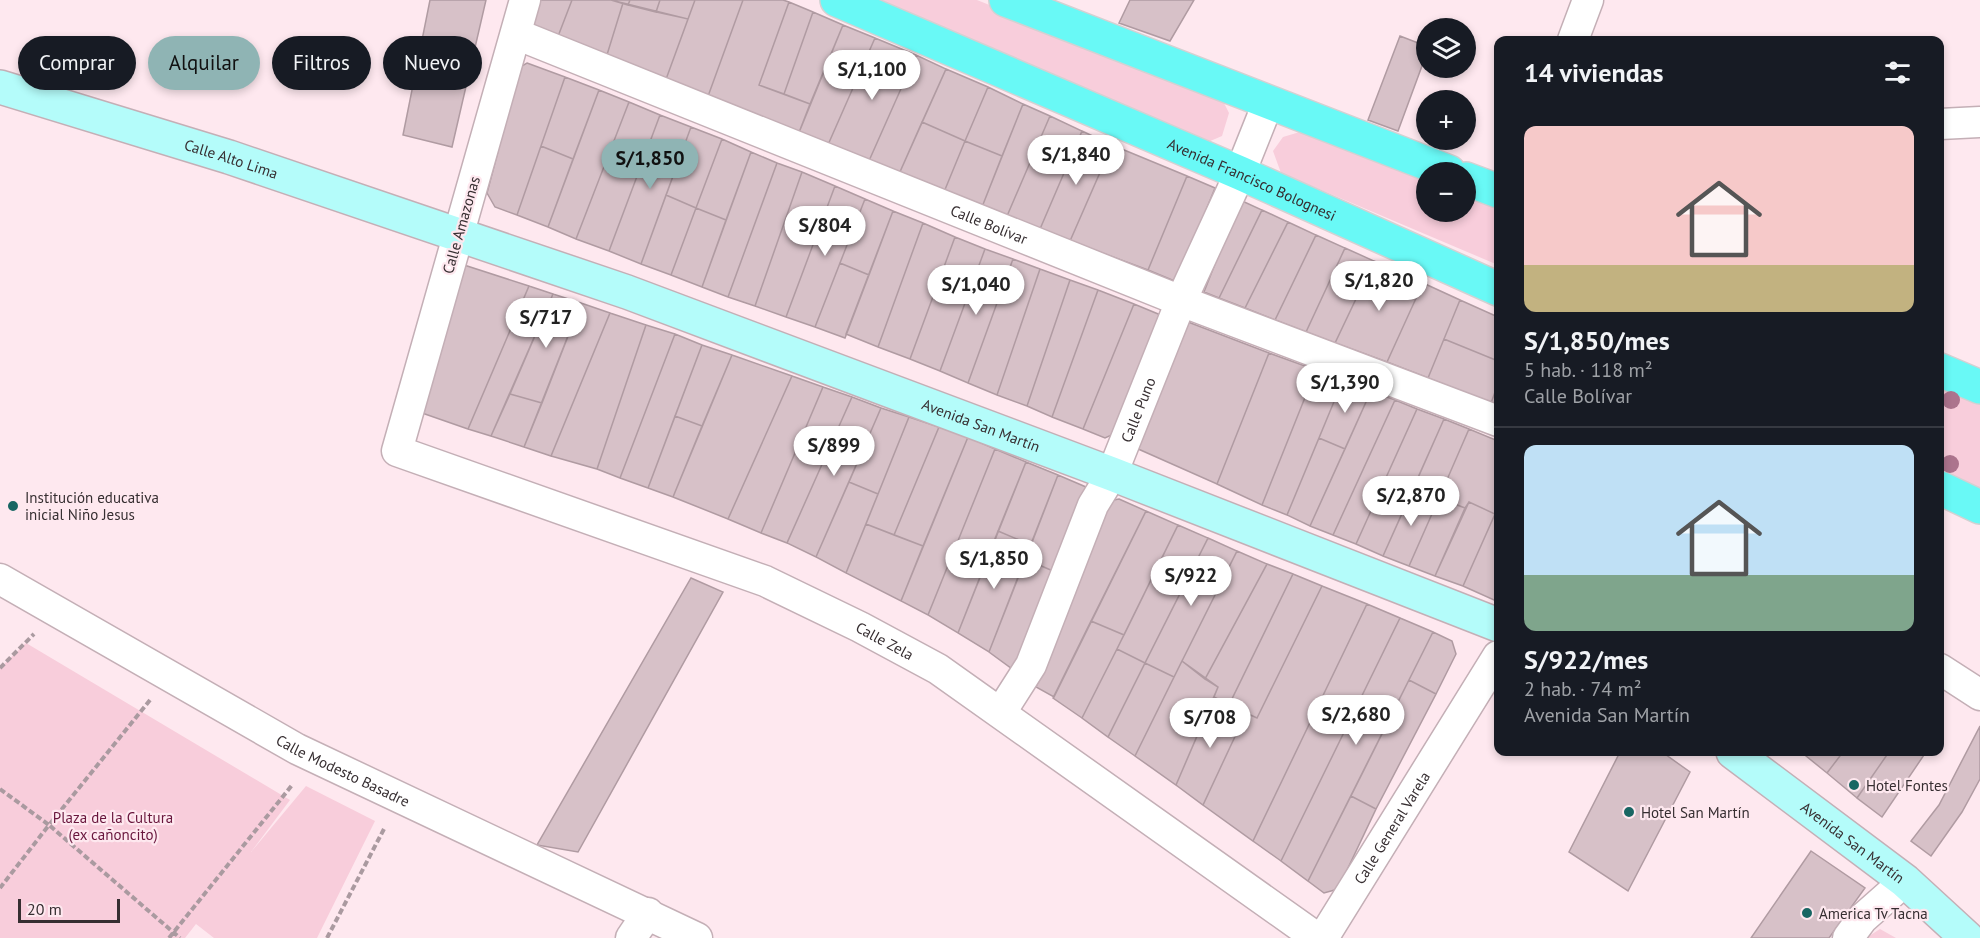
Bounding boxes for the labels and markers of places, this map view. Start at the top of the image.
pin: S/1,100 [817,50,927,101]
pin: S/1,840 [1021,135,1131,186]
pin: S/1,850 [595,139,705,190]
pin: S/804 [783,206,867,257]
pin: S/1,820 [1324,261,1434,312]
pin: S/1,040 [921,265,1031,316]
pin: S/717 [504,298,588,349]
pin: S/1,390 [1290,363,1400,414]
pin: S/899 [792,426,876,477]
pin: S/2,870 [1356,476,1466,527]
place label: Institución educativa inicial Niño Jesus [25,488,159,524]
marker: Institución educativa inicial Niño Jesus [6,499,20,513]
pin: S/1,850 [939,539,1049,590]
pin: S/922 [1149,556,1233,607]
pin: S/2,680 [1301,695,1411,746]
pin: S/708 [1168,698,1252,749]
place label: Hotel Fontes [1866,776,1948,795]
marker: Hotel Fontes [1847,778,1861,792]
place label: Hotel San Martín [1641,803,1750,822]
marker: Hotel San Martín [1622,805,1636,819]
place label: America Tv Tacna [1819,904,1928,923]
marker: America Tv Tacna [1800,906,1814,920]

